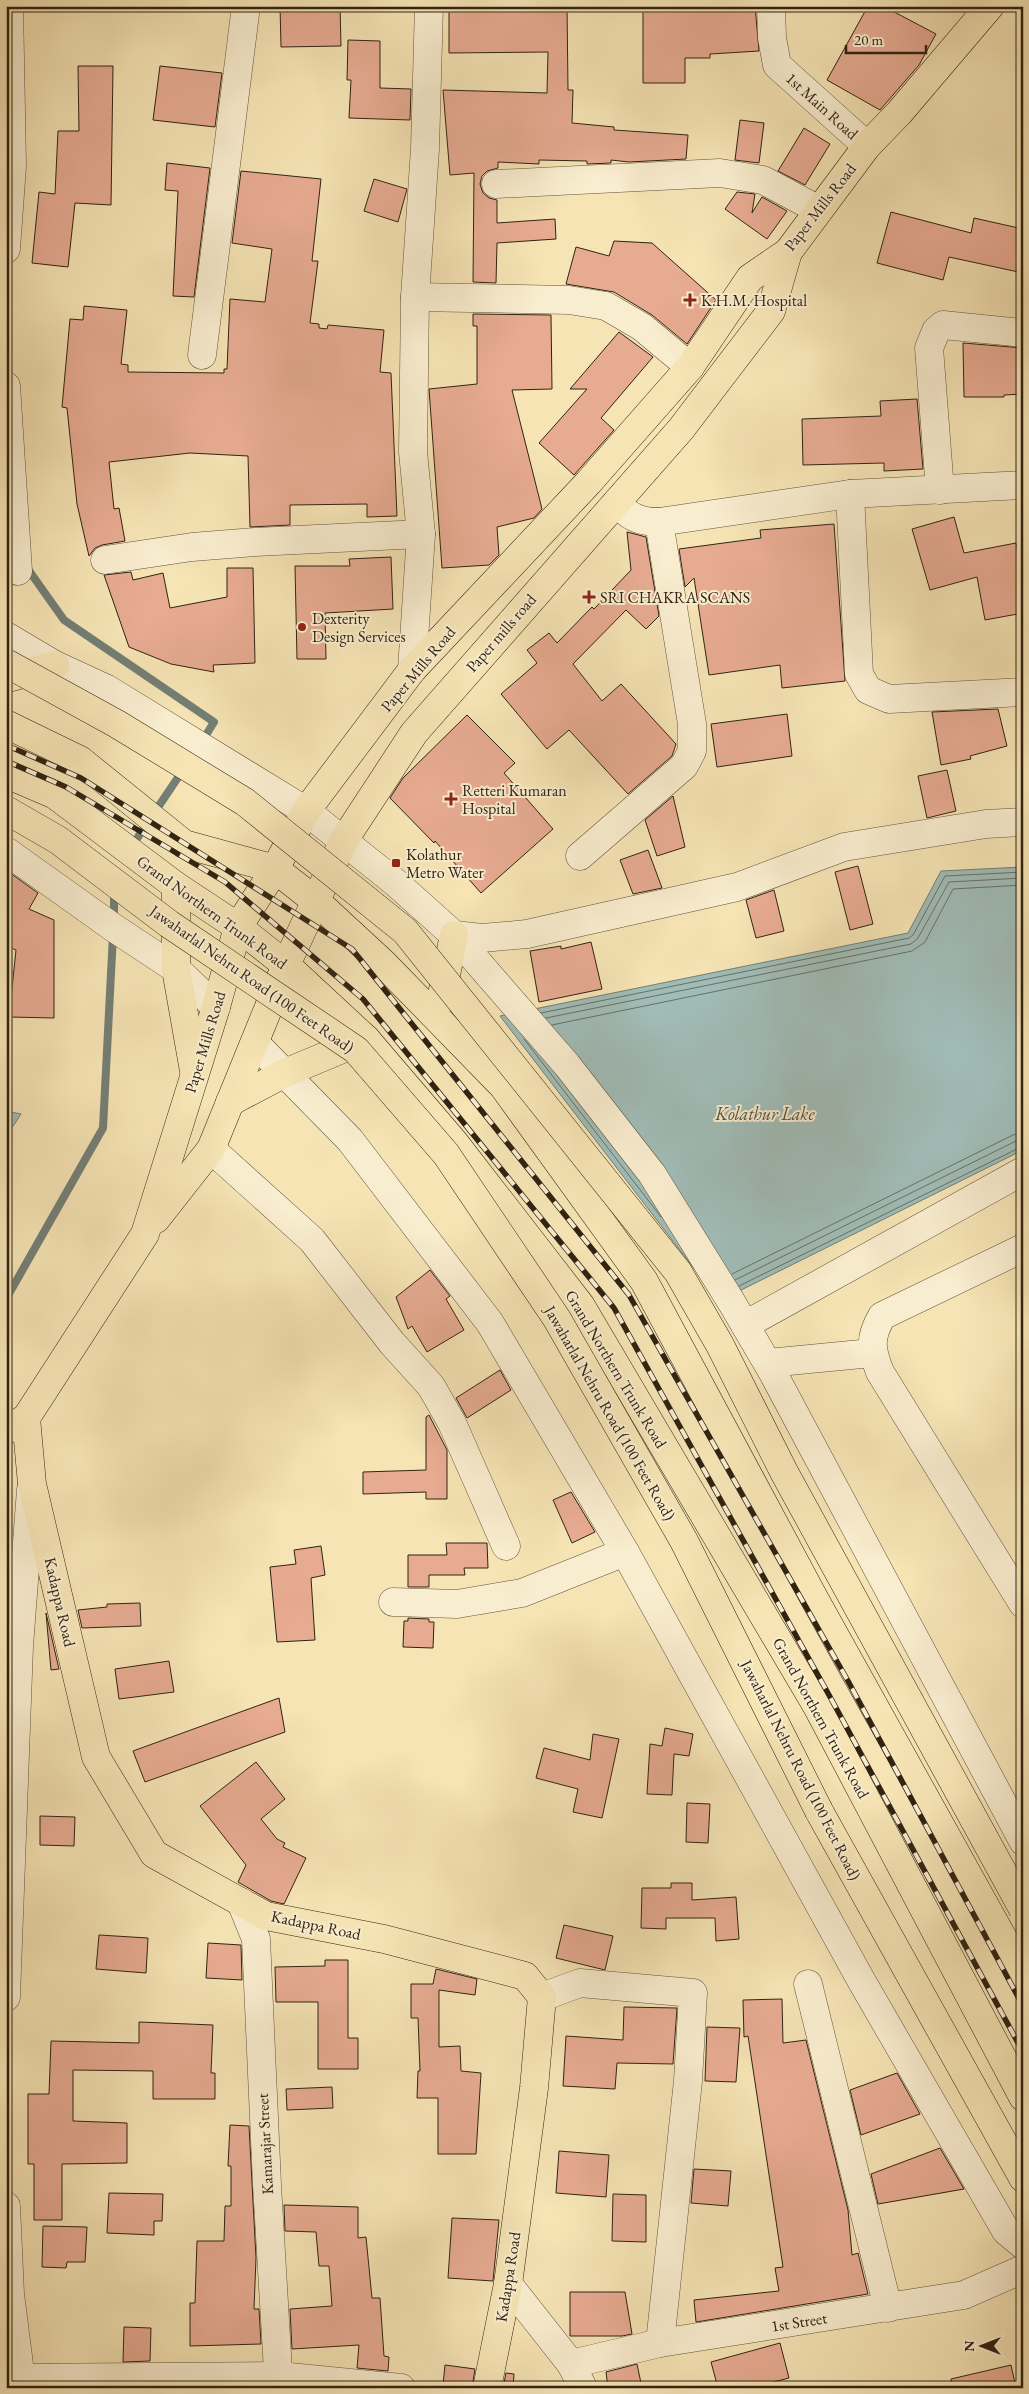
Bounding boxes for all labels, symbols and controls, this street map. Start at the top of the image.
scale bar [846,22,926,54]
text: 20 m [854,30,883,49]
street label: 1st Main Road [781,68,863,145]
street label: Paper Mills Road [779,158,861,255]
place label: K.H.M. Hospital [701,290,807,311]
marker: K.H.M. Hospital [683,293,697,307]
place label: SRI CHAKRA SCANS [600,587,750,608]
street label: Paper mills road [461,589,541,677]
marker: SRI CHAKRA SCANS [582,590,596,604]
place label: Dexterity Design Services [312,608,406,647]
marker: Dexterity Design Services [296,621,308,633]
street label: Paper Mills Road [376,621,460,716]
place label: Retteri Kumaran Hospital [462,780,567,819]
marker: Retteri Kumaran Hospital [444,792,458,806]
place label: Kolathur Metro Water [406,844,485,883]
street label: Grand Northern Trunk Road [133,850,292,974]
marker: Kolathur Metro Water [390,857,402,869]
street label: Jawaharlal Nehru Road (100 Feet Road) [144,899,358,1058]
street label: Paper Mills Road [180,988,231,1095]
water label: Kolathur Lake [714,1102,816,1125]
street label: Grand Northern Trunk Road [560,1286,672,1453]
street label: Jawaharlal Nehru Road (100 Feet Road) [539,1300,680,1524]
street label: Kadappa Road [40,1555,81,1650]
street label: Grand Northern Trunk Road [768,1634,875,1803]
street label: Jawaharlal Nehru Road (100 Feet Road) [735,1654,866,1884]
street label: Kadappa Road [269,1905,364,1945]
street label: Kamarajar Street [252,2093,278,2195]
street label: Kadappa Road [491,2229,526,2324]
street label: 1st Street [770,2307,828,2337]
north arrow [956,2322,1006,2372]
text: N [960,2340,978,2352]

